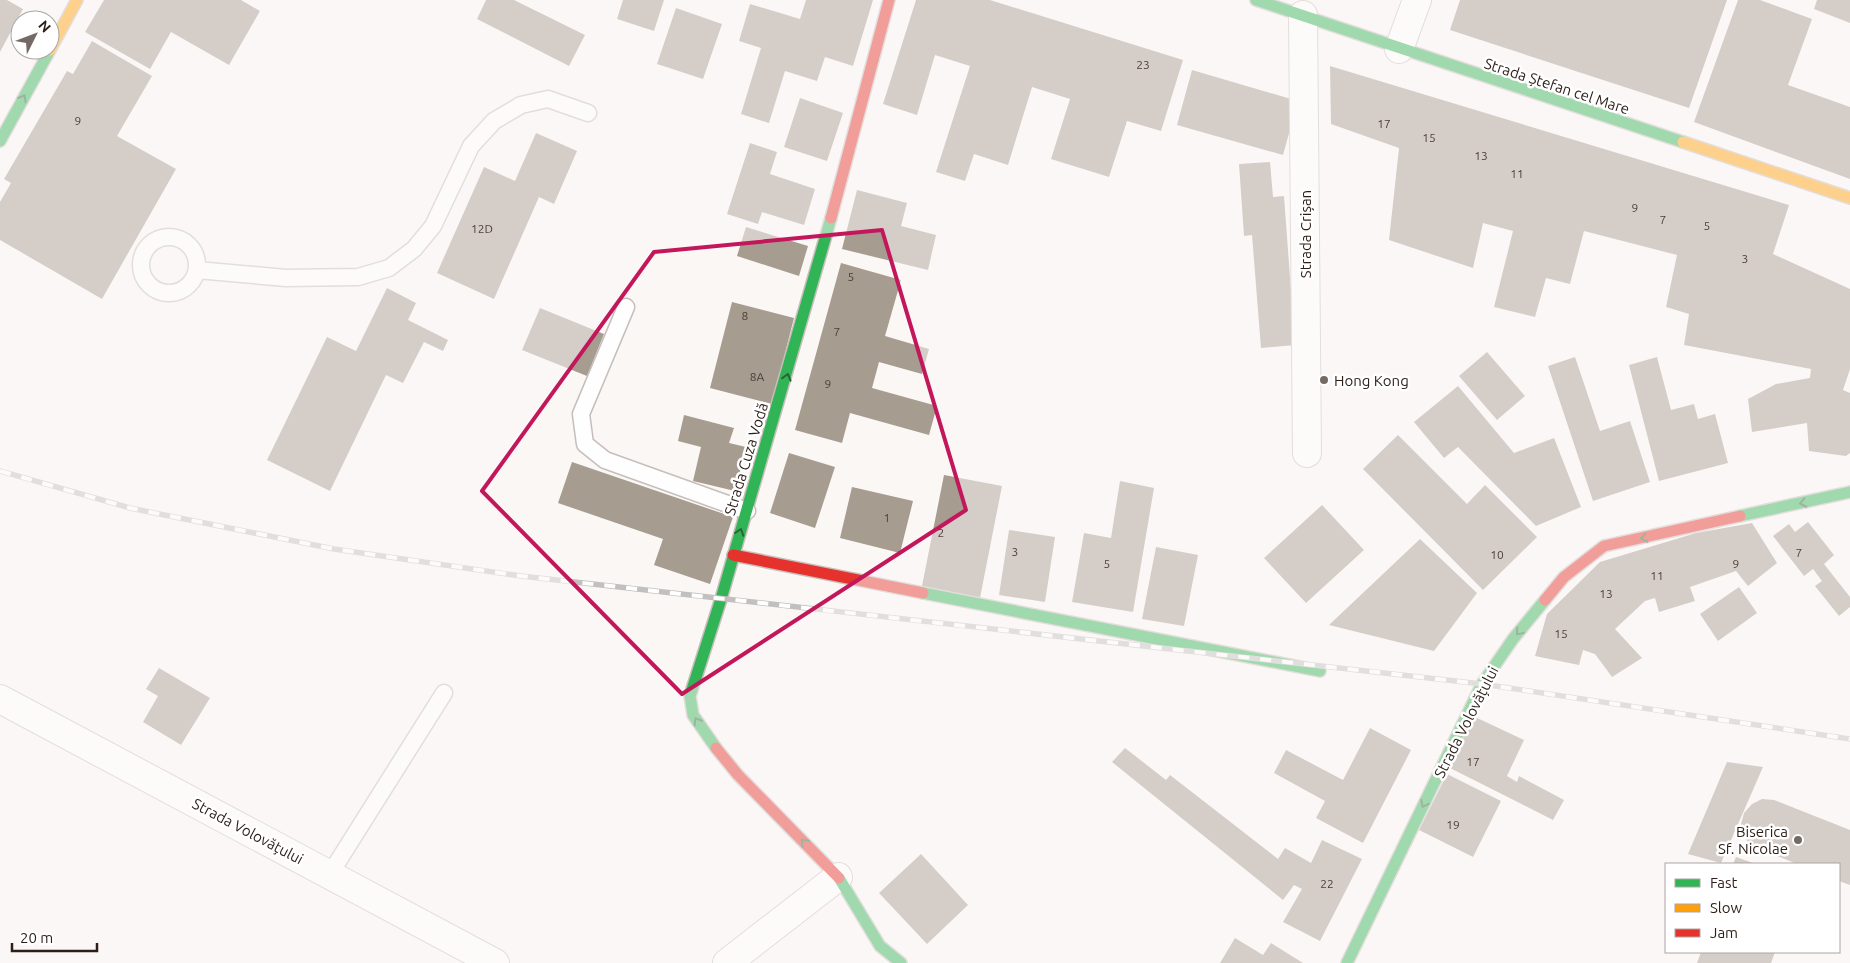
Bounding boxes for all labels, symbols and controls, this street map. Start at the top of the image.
north arrow [10,10,60,60]
text: N [35,17,54,36]
street label: Strada Ștefan cel Mare [1482,54,1632,118]
house number: 23 [1136,58,1150,71]
one-way arrow [17,95,27,104]
house number: 9 [75,114,81,127]
house number: 17 [1377,117,1391,130]
house number: 15 [1422,131,1436,144]
house number: 13 [1474,149,1488,162]
house number: 11 [1510,167,1524,180]
street label: Strada Crișan [1297,190,1314,278]
house number: 9 [1632,201,1638,214]
house number: 7 [1660,213,1666,226]
house number: 5 [1704,219,1710,232]
house number: 12D [471,222,493,235]
house number: 3 [1742,252,1748,265]
house number: 5 [848,270,854,283]
house number: 8 [742,309,749,322]
house number: 7 [834,325,840,338]
house number: 8A [750,370,764,383]
place label: Hong Kong [1334,372,1409,389]
one-way arrow [781,373,791,381]
marker: Hong Kong [1318,374,1330,386]
house number: 9 [825,377,831,390]
street label: Strada Cuza Vodă [721,401,771,517]
one-way arrow [1798,497,1807,508]
house number: 1 [884,511,890,524]
house number: 2 [938,526,944,539]
one-way arrow [734,529,744,537]
one-way arrow [1640,532,1648,542]
house number: 3 [1012,545,1018,558]
house number: 7 [1796,546,1802,559]
house number: 10 [1490,548,1504,561]
house number: 5 [1104,557,1110,570]
house number: 9 [1733,557,1739,570]
house number: 11 [1650,569,1664,582]
house number: 13 [1599,587,1613,600]
one-way arrow [1515,626,1524,635]
house number: 15 [1554,627,1568,640]
street label: Strada Volovățului [1430,663,1502,781]
one-way arrow [694,717,703,726]
house number: 17 [1466,755,1480,768]
street label: Strada Volovățului [190,795,306,867]
one-way arrow [1420,799,1430,808]
house number: 19 [1446,818,1460,831]
place label: Biserica Sf. Nicolae [1718,823,1788,857]
marker: Biserica Sf. Nicolae [1792,834,1804,846]
one-way arrow [801,839,810,848]
legend [1665,863,1840,953]
text: Fast [1710,874,1738,891]
house number: 22 [1320,877,1334,890]
text: Slow [1710,899,1743,916]
scale bar [12,920,98,952]
text: Jam [1710,924,1738,941]
text: 20 m [20,929,53,946]

